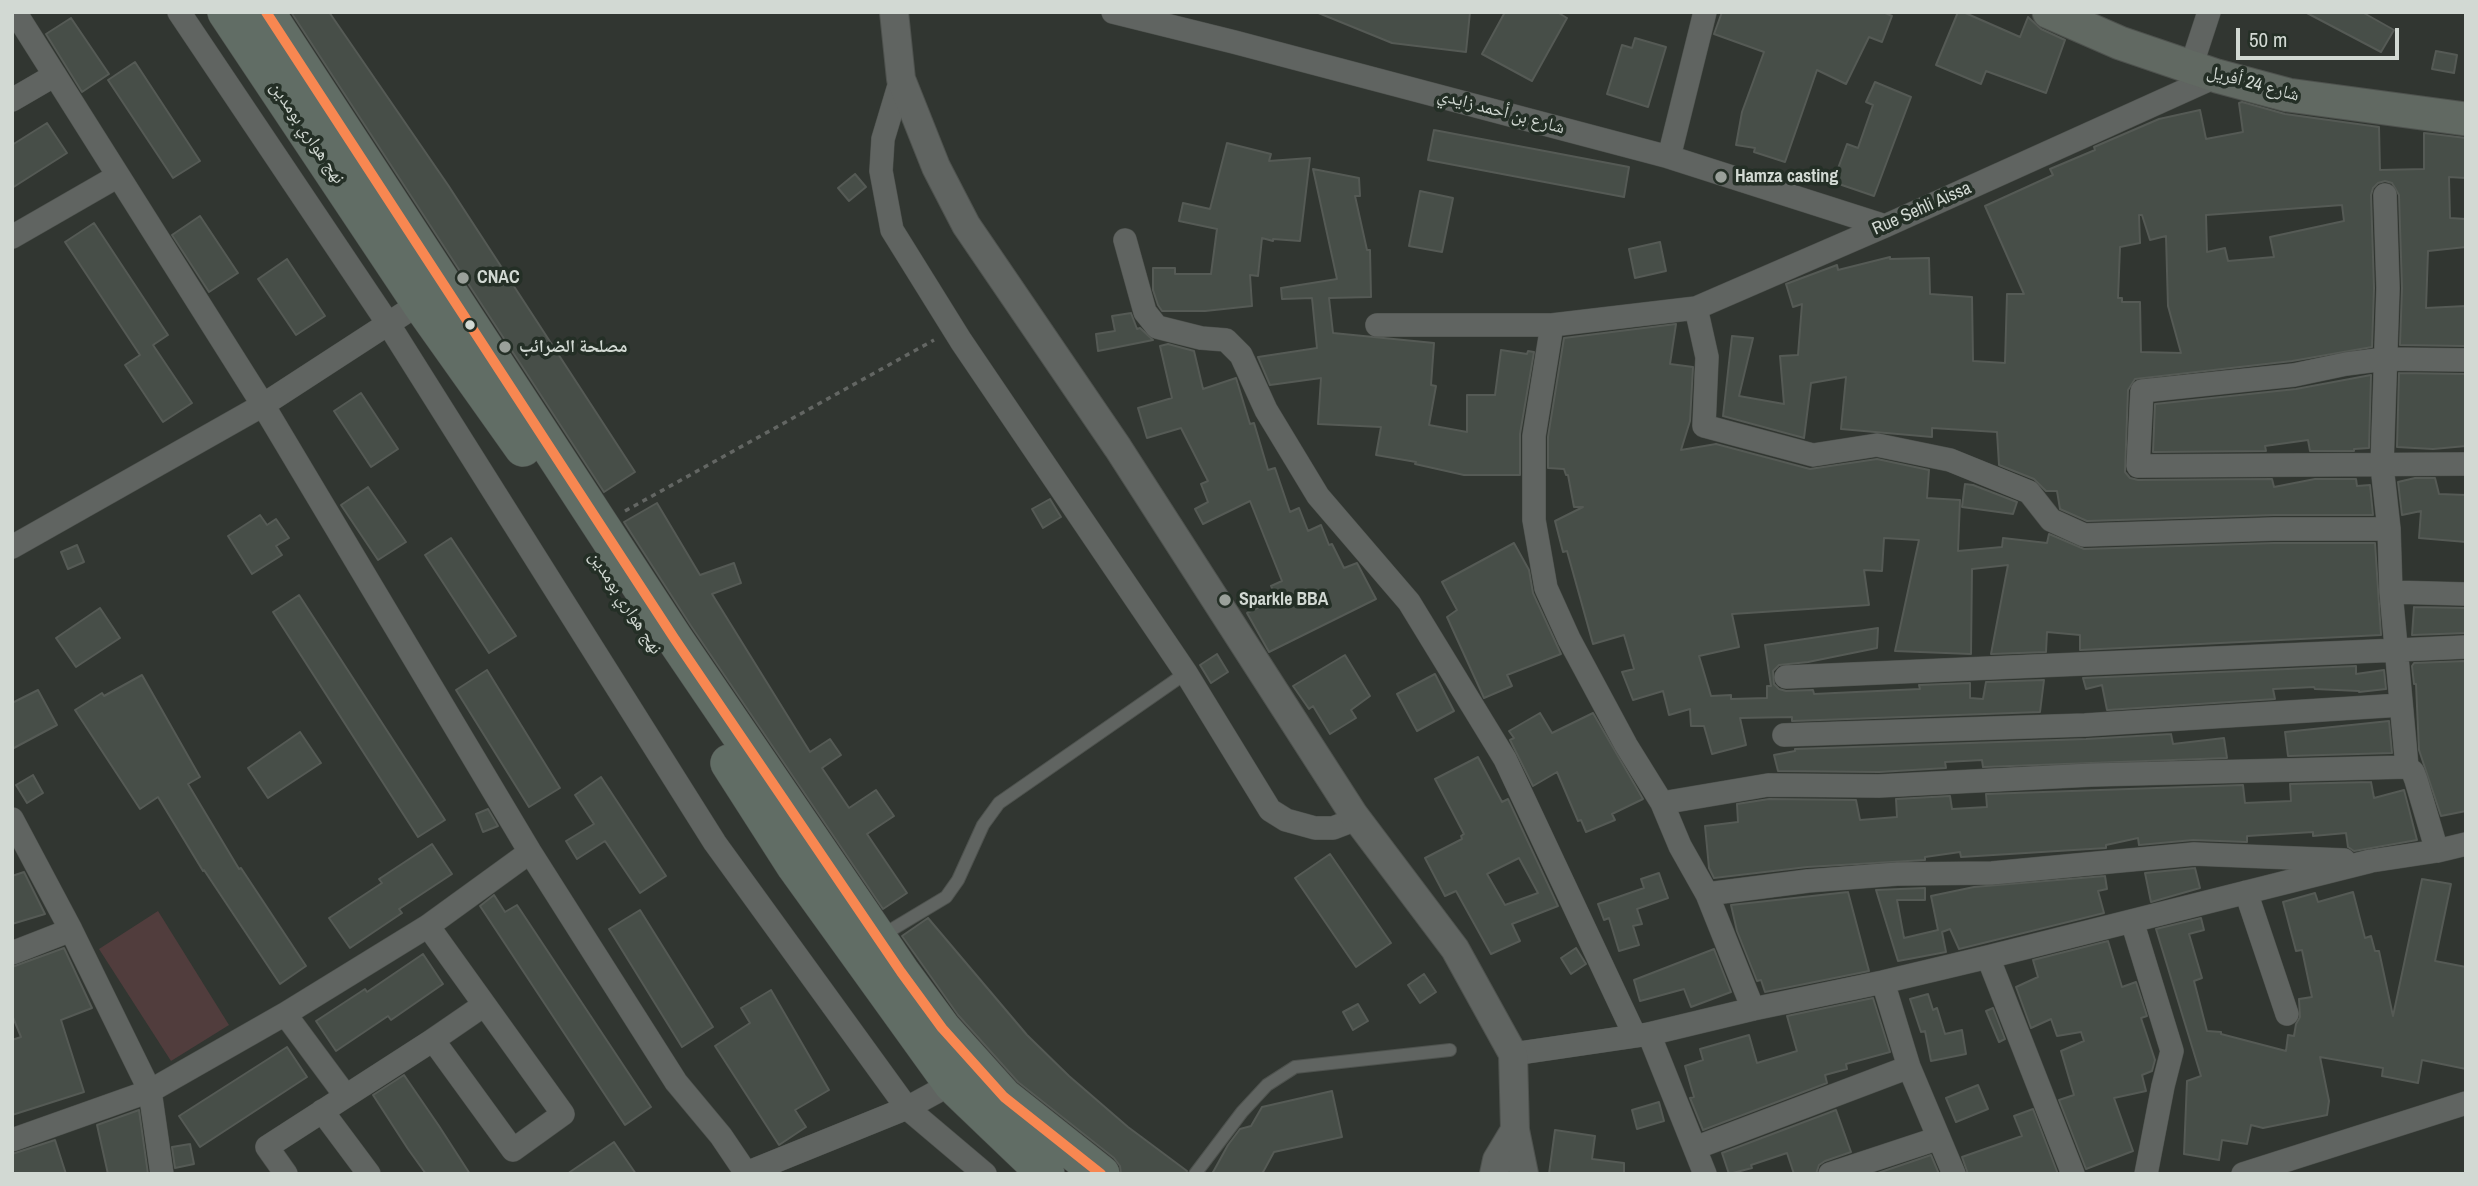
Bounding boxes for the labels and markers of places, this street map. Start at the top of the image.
place label: Hamza casting [1735,166,1838,188]
marker: Hamza casting [1713,169,1729,185]
place label: CNAC [477,267,520,289]
marker: CNAC [455,270,471,286]
unlabelled marker [463,318,477,332]
place label: مصلحة الضرائب [519,336,628,358]
marker: مصلحة الضرائب [497,339,513,355]
place label: Sparkle BBA [1239,589,1328,611]
marker: Sparkle BBA [1217,592,1233,608]

